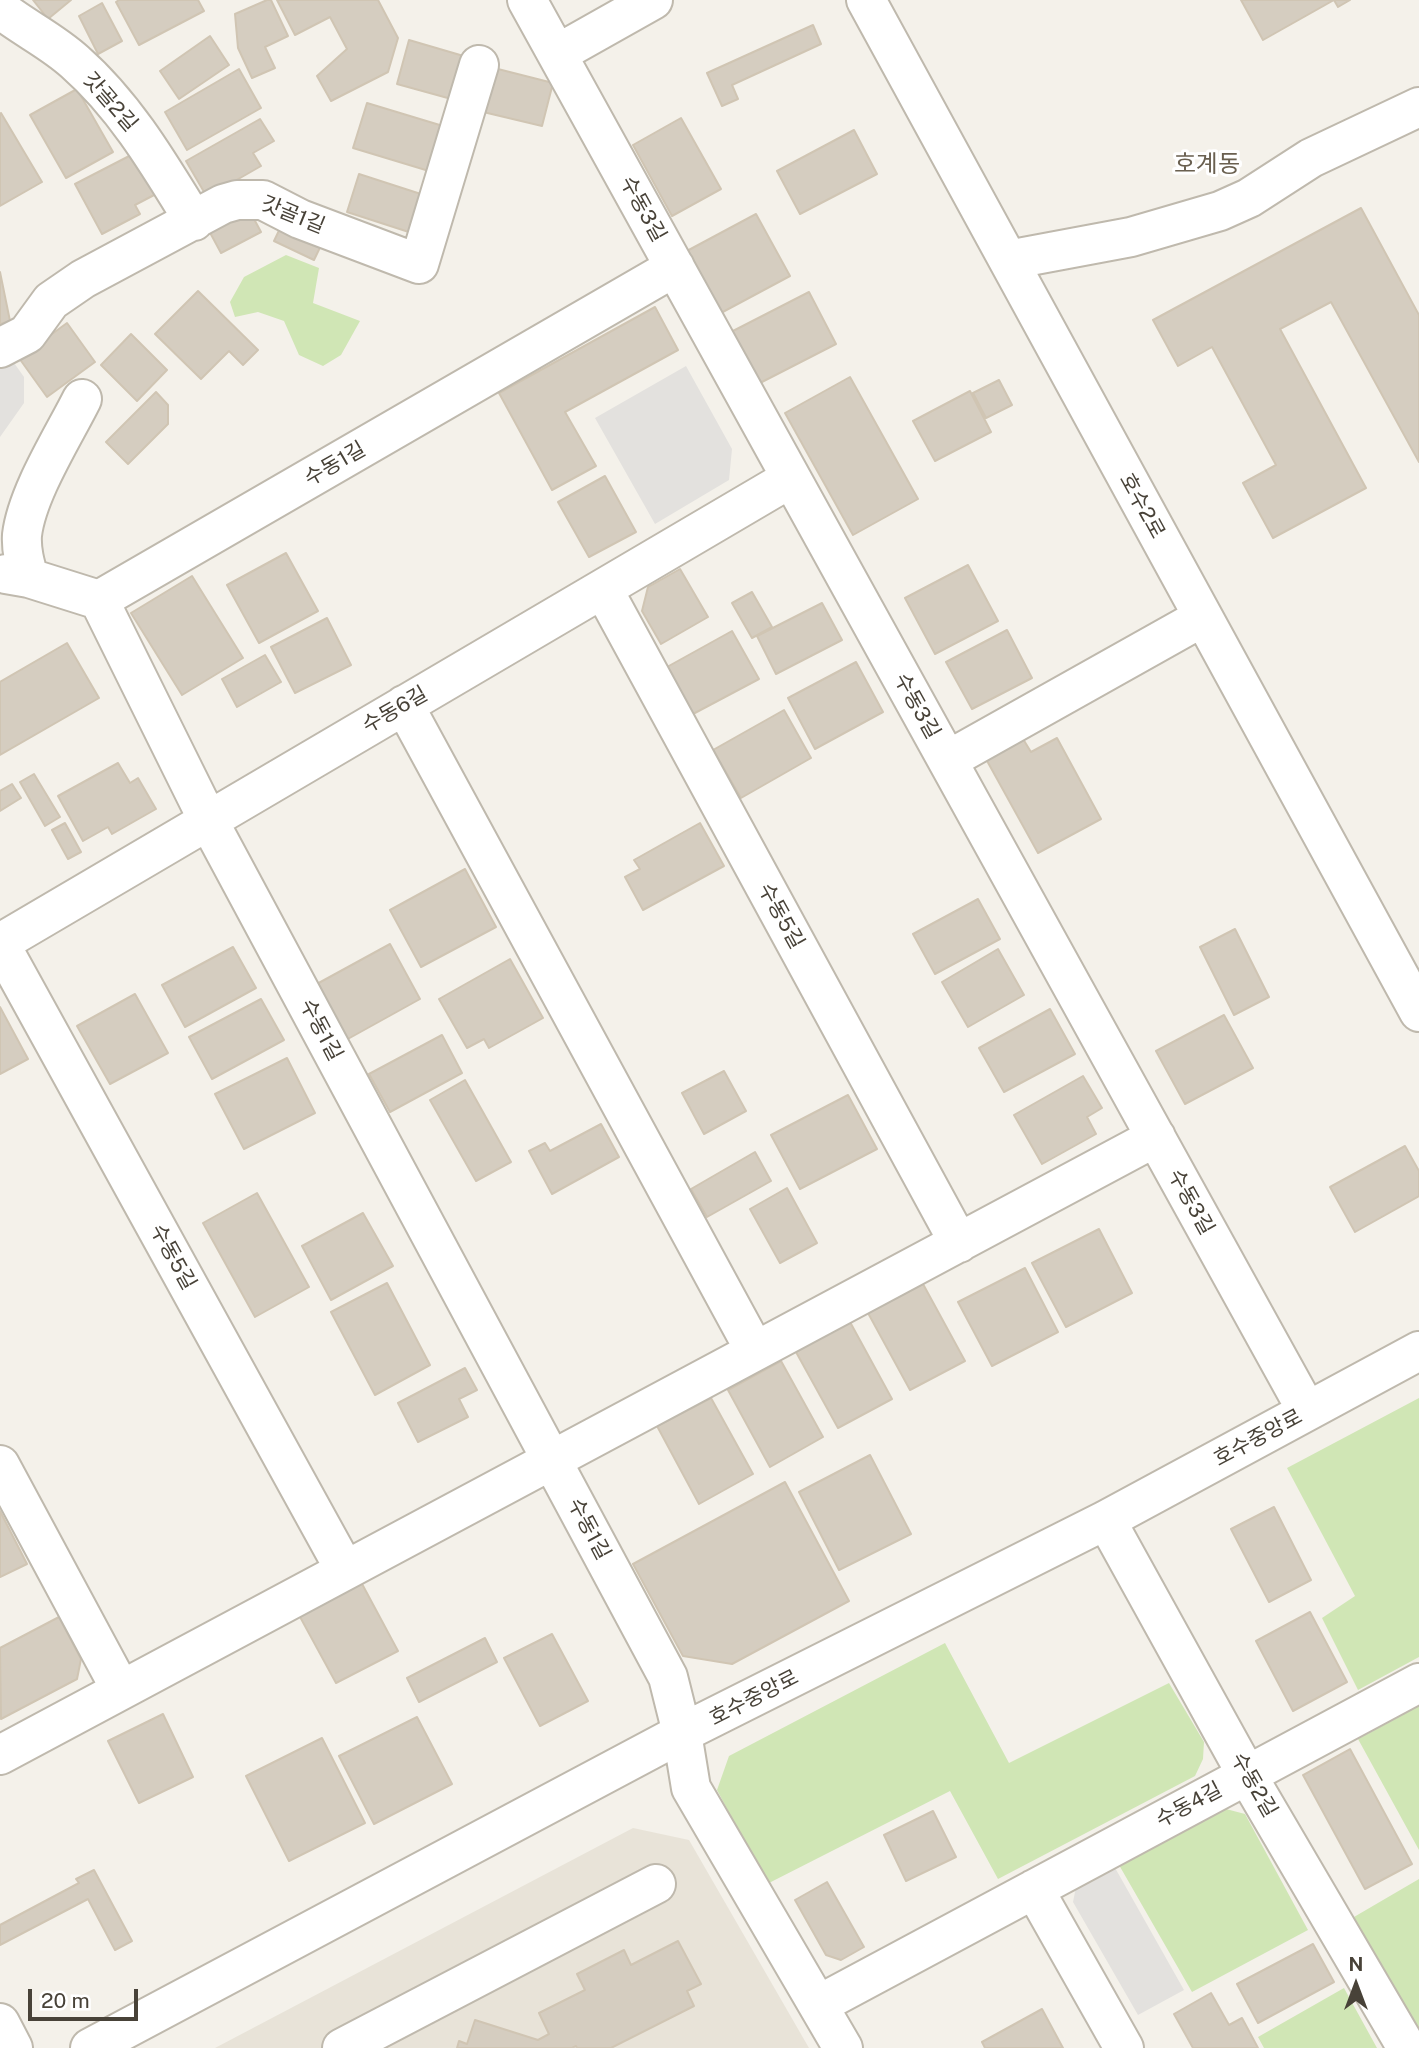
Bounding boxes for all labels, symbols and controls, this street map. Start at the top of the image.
street label: 갓골2길 [77,67,143,137]
district label: 호계동 [1174,151,1240,179]
street label: 수동3길 [615,172,671,246]
street label: 갓골1길 [257,191,329,239]
street label: 수동1길 [300,436,370,492]
street label: 호수2로 [1114,469,1170,543]
street label: 수동3길 [889,669,945,743]
street label: 수동6길 [358,681,432,739]
street label: 수동5길 [753,879,809,953]
street label: 수동1길 [294,995,348,1065]
street label: 수동3길 [1163,1165,1219,1239]
street label: 수동5길 [145,1220,201,1294]
street label: 호수중앙로 [1209,1404,1307,1472]
street label: 수동1길 [562,1494,616,1564]
street label: 호수중앙로 [705,1665,803,1731]
street label: 수동2길 [1225,1748,1283,1822]
street label: 수동4길 [1152,1777,1226,1833]
north arrow [1321,1950,1391,2020]
text: N [1349,1953,1363,1975]
scale bar [32,1974,142,2018]
text: 20 m [41,1988,90,2013]

